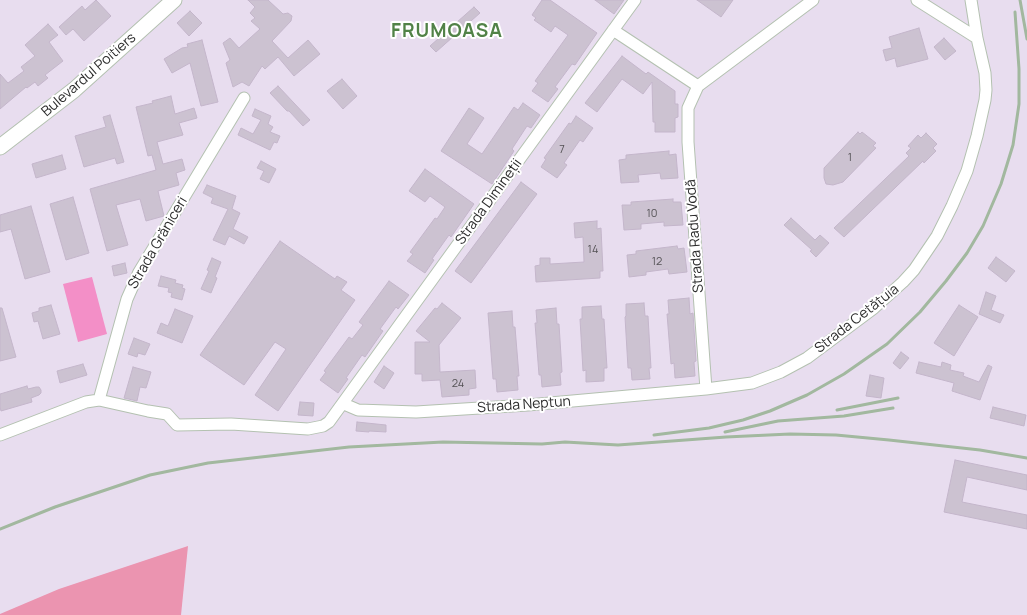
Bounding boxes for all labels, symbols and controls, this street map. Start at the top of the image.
district label: FRUMOASA [390,21,504,43]
street label: Bulevardul Poitiers [38,30,140,120]
house number: 7 [559,143,565,157]
house number: 1 [848,151,852,165]
street label: Strada Dimineții [452,156,526,248]
street label: Strada Radu Vodă [683,179,707,293]
street label: Strada Grăniceri [125,194,191,292]
house number: 10 [647,207,657,221]
house number: 14 [588,243,598,257]
house number: 12 [652,255,662,269]
street label: Strada Cetățuia [812,281,902,357]
house number: 24 [452,377,464,391]
street label: Strada Neptun [477,393,571,417]

